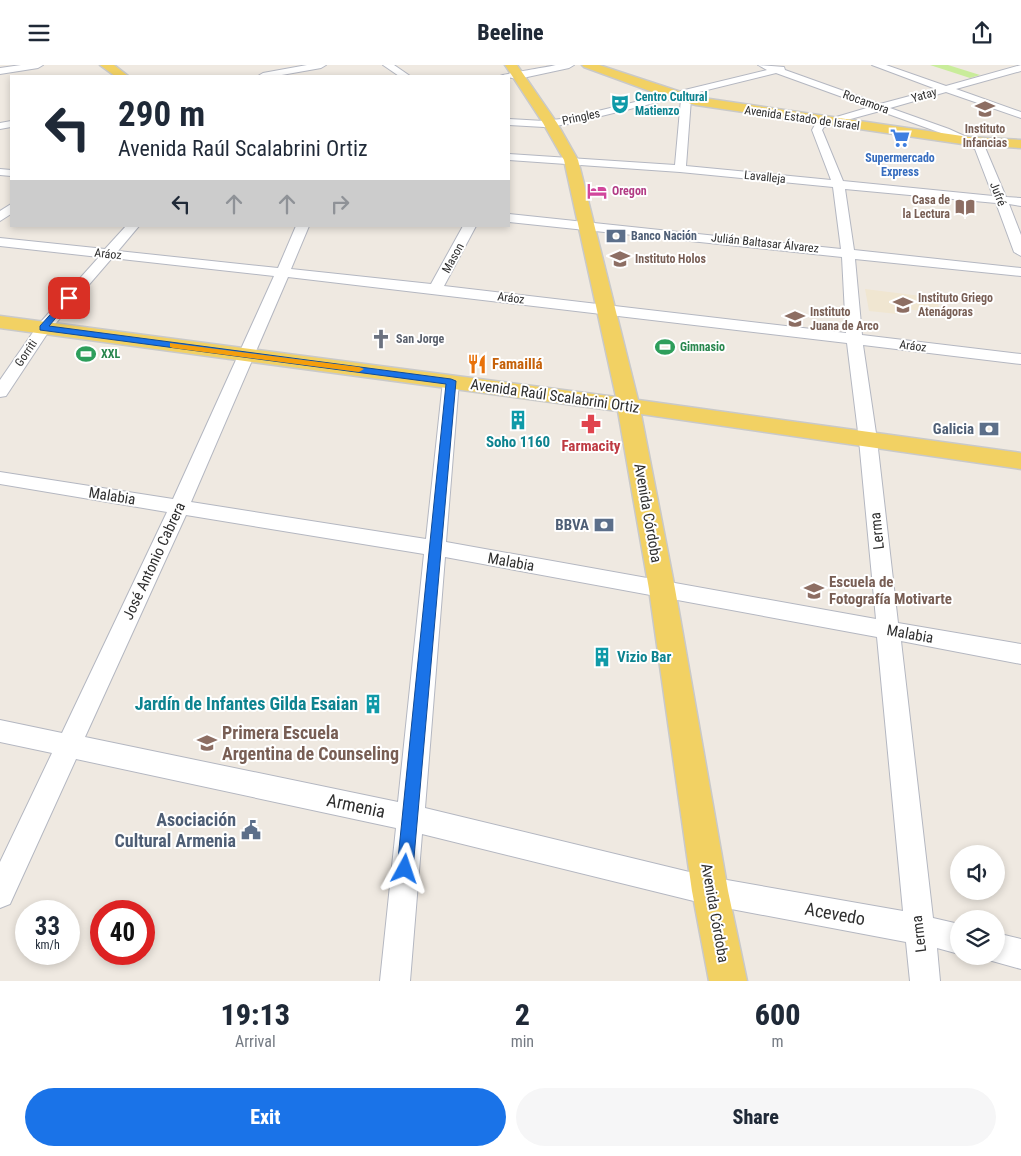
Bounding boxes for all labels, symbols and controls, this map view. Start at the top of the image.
icon: menu [25,19,53,47]
icon: share [968,19,996,47]
text: Beeline [477,20,544,45]
street label: Yatay [910,85,938,105]
street label: Rocamora [841,87,891,117]
place label: Centro Cultural Matienzo [635,90,707,118]
theatre icon: Centro Cultural Matienzo [609,93,631,115]
text: 290 m [118,94,205,135]
icon: left [35,95,100,160]
school or university icon: Instituto Infancias [974,98,996,120]
street label: Avenida Estado de Israel [744,103,860,133]
street label: Pringles [561,106,601,128]
place label: Instituto Infancias [963,122,1008,150]
supermarket icon: Supermercado Express [889,127,911,149]
text: Avenida Raúl Scalabrini Ortiz [118,136,368,161]
place label: Supermercado Express [865,151,935,179]
street label: Lavalleja [744,168,787,186]
hotel icon: Oregon [586,180,608,202]
street label: Jufré [987,180,1009,208]
place label: Oregon [612,184,647,198]
icon: left [167,190,195,218]
icon: ahead [220,190,248,218]
icon: ahead [273,190,301,218]
icon: right [326,190,354,218]
place label: Casa de la Lectura [903,193,950,221]
library icon: Casa de la Lectura [954,196,976,218]
bank icon: Banco Nación [605,225,627,247]
place label: Banco Nación [631,229,697,243]
street label: Julián Baltasar Álvarez [710,229,820,256]
street label: Mason [439,240,467,275]
street label: Aráoz [94,246,122,262]
school or university icon: Instituto Holos [609,248,631,270]
place label: Instituto Holos [635,252,706,266]
pin [48,277,90,319]
icon: arrive [55,284,83,312]
street label: Aráoz [497,289,525,307]
place label: Instituto Griego Atenágoras [918,291,993,319]
school or university icon: Instituto Griego Atenágoras [892,294,914,316]
place label: Instituto Juana de Arco [810,305,879,333]
school or university icon: Instituto Juana de Arco [784,308,806,330]
church icon: San Jorge [370,328,392,350]
place label: San Jorge [396,332,445,346]
sports icon: Gimnasio [654,336,676,358]
street label: Gorriti [12,337,40,369]
street label: Aráoz [899,337,927,355]
place label: Gimnasio [680,340,725,354]
sports icon: XXL [75,343,97,365]
place label: XXL [101,347,120,361]
restaurant icon: Famaillá [466,353,488,375]
place label: Famaillá [492,355,543,373]
street label: Avenida Raúl Scalabrini Ortiz [469,375,641,417]
building icon: Soho 1160 [507,409,529,431]
pharmacy icon: Farmacity [580,413,602,435]
bank icon: Galicia [978,418,1000,440]
place label: Galicia [933,420,974,438]
place label: Soho 1160 [486,433,550,451]
place label: Farmacity [561,437,621,455]
street label: Avenida Córdoba [630,462,666,564]
street label: Malabia [87,483,137,509]
street label: José Antonio Cabrera [119,499,189,623]
street label: Lerma [866,512,888,550]
bank icon: BBVA [593,514,615,536]
place label: BBVA [555,516,589,534]
street label: Malabia [486,549,536,575]
place label: Escuela de Fotografía Motivarte [829,573,952,608]
school or university icon: Escuela de Fotografía Motivarte [803,580,825,602]
street label: Malabia [885,621,935,647]
building icon: Vizio Bar [591,646,613,668]
place label: Vizio Bar [617,648,671,666]
place label: Jardín de Infantes Gilda Esaian [135,693,358,714]
building icon: Jardín de Infantes Gilda Esaian [362,693,384,715]
place label: Primera Escuela Argentina de Counseling [222,722,399,764]
school or university icon: Primera Escuela Argentina de Counseling [196,732,218,754]
street label: Armenia [325,789,387,822]
place label: Asociación Cultural Armenia [115,809,236,851]
public building icon: Asociación Cultural Armenia [240,819,262,841]
position arrow [378,842,430,894]
map controls [950,845,1005,965]
button: sound [950,845,1005,900]
street label: Avenida Córdoba [697,862,733,964]
street label: Acevedo [803,898,867,929]
speed limit sign: 40 [90,900,155,965]
button: layers [950,910,1005,965]
text: 33 [35,912,60,941]
street label: Lerma [908,914,930,954]
text: km/h [35,938,60,952]
text: 19:13 [221,997,290,1032]
text: 2 [515,997,530,1032]
text: 600 [755,997,800,1032]
text: Arrival [235,1032,276,1051]
text: min [511,1032,534,1051]
text: m [772,1032,784,1051]
button: Exit [25,1088,506,1146]
button: Share [516,1088,996,1146]

